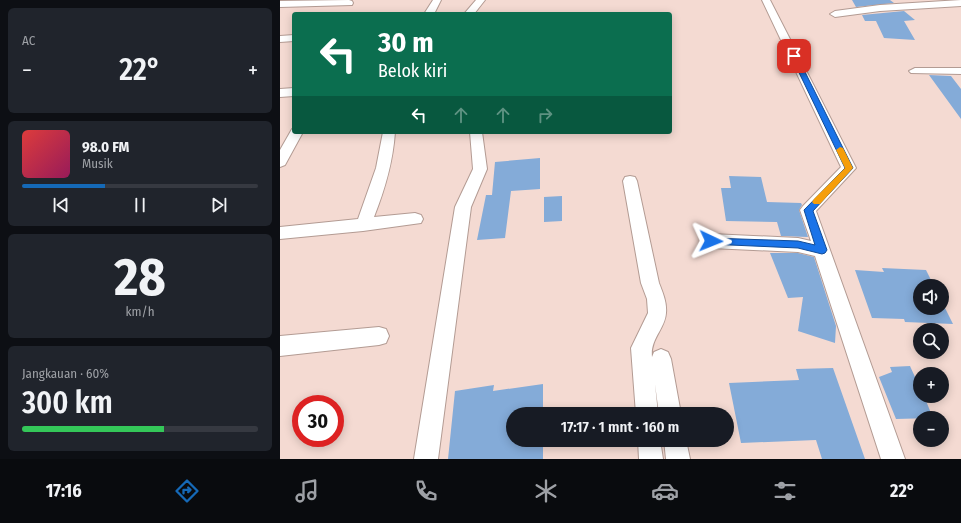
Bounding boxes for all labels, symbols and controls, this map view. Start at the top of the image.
text: 30 m [378,26,434,59]
icon: left [312,28,364,80]
text: AC [22,33,35,48]
pin [777,39,811,73]
icon: arrive [783,45,805,67]
text: 22° [119,52,161,88]
text: − [22,57,32,84]
text: + [248,57,258,84]
text: Belok kiri [378,60,447,82]
icon: left [408,104,430,126]
icon: ahead [450,104,472,126]
icon: ahead [492,104,514,126]
icon: right [534,104,556,126]
text: 98.0 FM [82,138,129,156]
text: Musik [82,156,113,171]
icon: previous [50,194,72,216]
icon: pause [129,194,151,216]
icon: next [208,194,230,216]
position arrow [690,220,732,262]
text: 28 [114,246,166,309]
map controls [913,279,949,447]
button: sound [913,279,949,315]
text: km/h [126,304,155,319]
button: search [913,323,949,359]
text: Jangkauan · 60% [22,366,109,381]
button: + [913,367,949,403]
text: 300 km [22,385,113,421]
speed limit sign: 30 [292,395,344,447]
button: − [913,411,949,447]
text: 17:17 · 1 mnt · 160 m [561,418,679,436]
icon: directions [173,477,201,505]
icon: music [293,477,321,505]
icon: phone [412,477,440,505]
icon: climate [532,477,560,505]
icon: car [651,477,679,505]
icon: filters [771,477,799,505]
text: 17:16 [46,480,82,502]
text: 22° [890,480,915,502]

